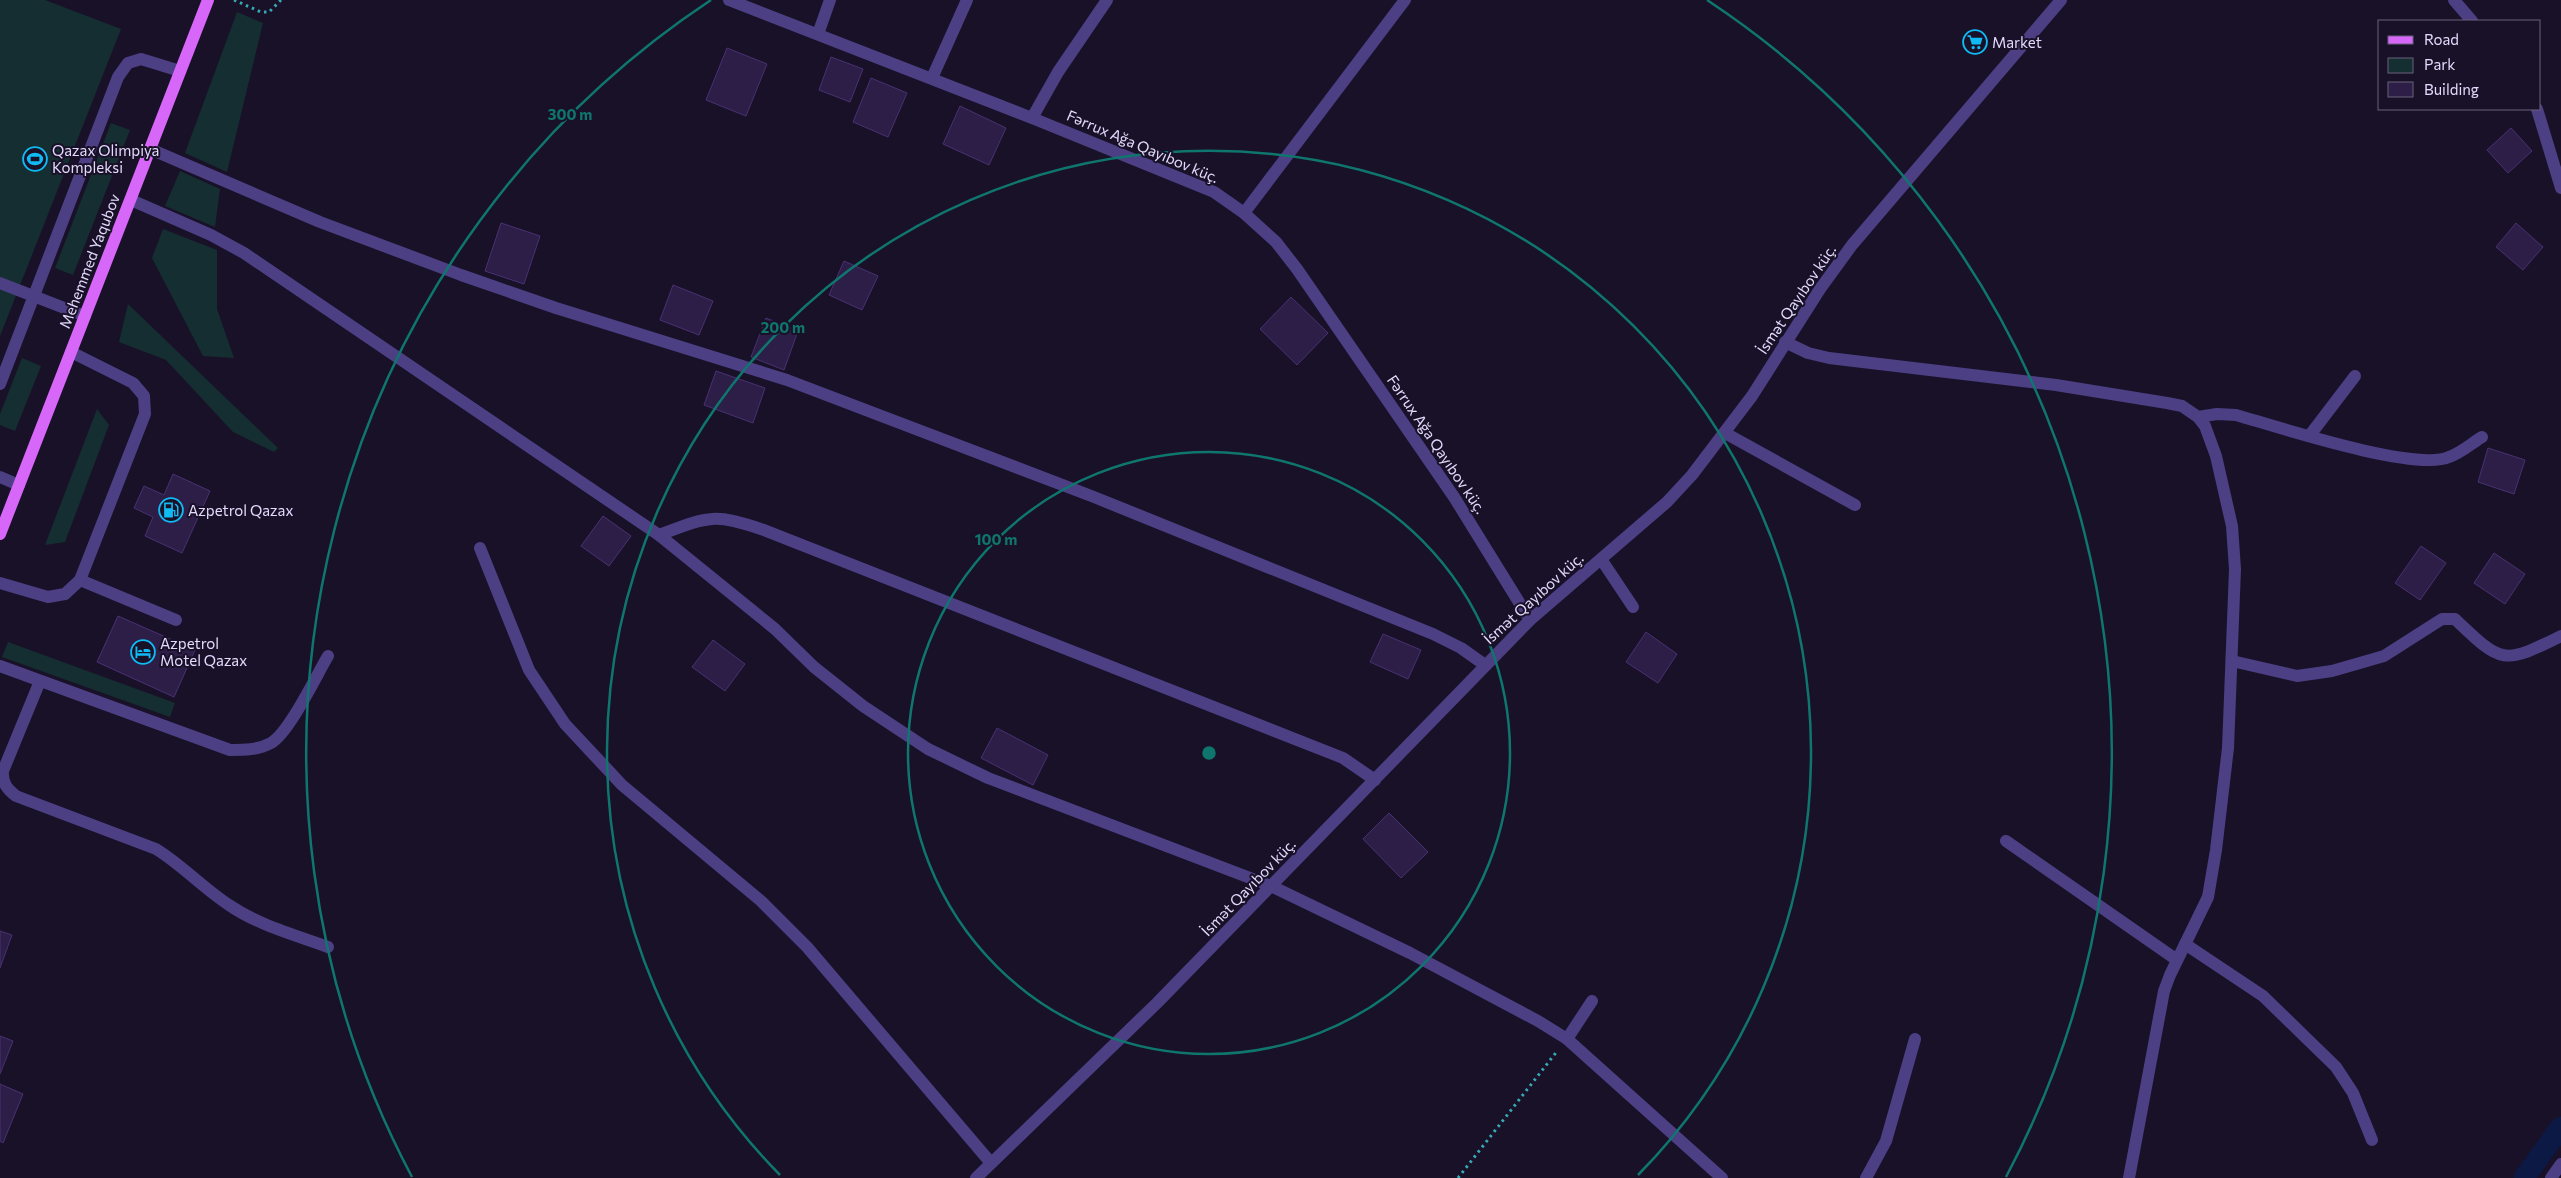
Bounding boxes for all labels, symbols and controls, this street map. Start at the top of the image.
legend [2378,20,2541,110]
supermarket icon: Market [1962,29,1988,55]
text: Road [2424,30,2459,48]
place label: Market [1992,33,2042,51]
text: Park [2424,55,2455,73]
text: Building [2424,80,2479,98]
text: 300 m [548,105,592,123]
street label: Fərrux Ağa Qayıbov küç. [1064,106,1222,186]
place label: Qazax Olimpiya Kompleksi [52,141,159,176]
sports icon: Qazax Olimpiya Kompleksi [22,146,48,172]
street label: Mehemmed Yaqubov [55,191,123,331]
street label: İsmət Qayıbov küç. [1753,241,1839,357]
text: 200 m [761,318,805,336]
street label: Fərrux Ağa Qayıbov küç. [1384,371,1490,517]
fuel station icon: Azpetrol Qazax [158,497,184,523]
place label: Azpetrol Qazax [188,501,293,519]
text: 100 m [975,530,1017,548]
street label: İsmət Qayıbov küç. [1479,548,1587,648]
place label: Azpetrol Motel Qazax [160,634,247,669]
hotel icon: Azpetrol Motel Qazax [130,639,156,665]
centre of rings [1200,744,1218,762]
street label: İsmət Qayıbov küç. [1197,835,1299,939]

